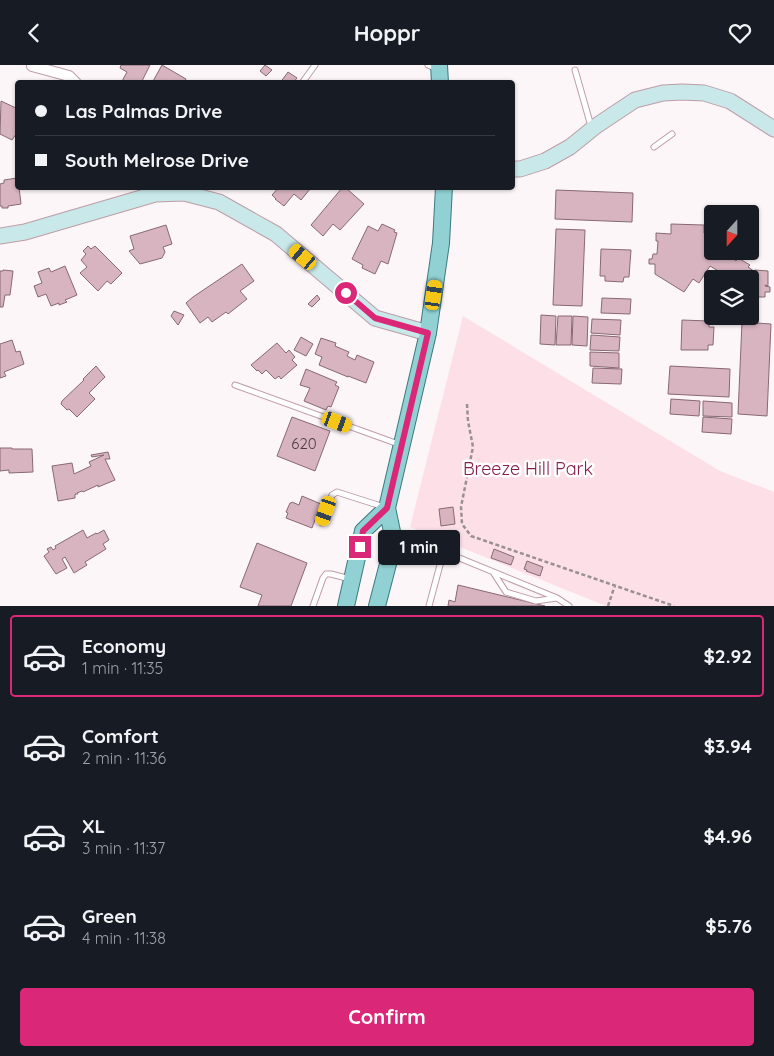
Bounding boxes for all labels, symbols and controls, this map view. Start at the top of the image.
icon: back [20,19,48,47]
text: Hoppr [354,19,420,47]
icon: heart [726,19,754,47]
text: Las Palmas Drive [65,99,223,123]
text: South Melrose Drive [65,148,249,172]
north arrow [704,205,759,260]
map controls [704,205,759,325]
car [286,242,319,272]
button: layers [704,270,759,325]
car [424,279,443,311]
route start [335,282,357,304]
car [320,410,353,434]
house number: 620 [291,434,317,453]
park label: Breeze Hill Park [463,457,593,480]
car [314,494,337,528]
callout: 1 min [378,529,460,565]
route end [349,536,371,558]
text: 1 min [400,537,438,557]
icon: car [22,634,67,679]
text: Economy [82,634,166,658]
text: $2.92 [704,644,752,668]
text: 1 min · 11:35 [82,658,163,678]
icon: car [22,724,67,769]
text: Comfort [82,724,159,748]
text: $3.94 [704,734,752,758]
text: 2 min · 11:36 [82,748,166,768]
icon: car [22,814,67,859]
text: XL [82,814,105,838]
text: $4.96 [703,824,752,848]
text: 3 min · 11:37 [82,838,165,858]
icon: car [22,904,67,949]
text: Green [82,904,137,928]
text: $5.76 [705,914,752,938]
text: 4 min · 11:38 [82,928,166,948]
button: Confirm [20,988,754,1046]

